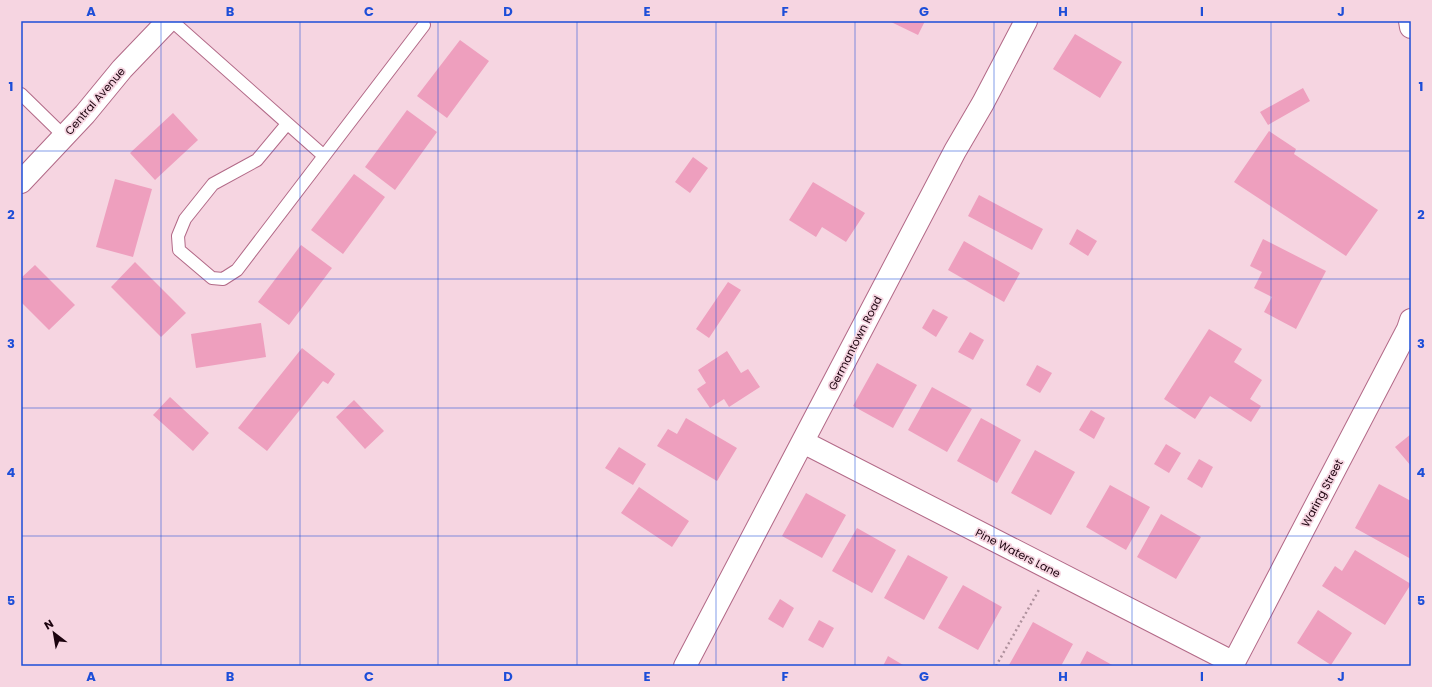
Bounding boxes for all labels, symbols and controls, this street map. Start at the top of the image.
text: A [86,2,96,21]
text: B [226,2,235,21]
text: C [364,2,374,21]
text: D [503,2,513,21]
text: E [643,2,651,21]
text: F [781,2,789,21]
text: G [919,2,929,21]
text: H [1058,2,1068,21]
text: I [1200,2,1204,21]
text: J [1337,2,1345,21]
street label: Central Avenue [61,64,129,138]
text: 1 [9,77,13,96]
text: 1 [1419,77,1423,96]
text: 2 [7,205,15,224]
text: 2 [1417,205,1425,224]
street label: Germantown Road [824,293,886,393]
text: 3 [7,334,15,353]
text: 3 [1417,334,1425,353]
street label: Waring Street [1297,456,1347,530]
text: 4 [7,463,16,482]
text: 4 [1417,463,1426,482]
street label: Pine Waters Lane [973,525,1064,581]
text: 5 [7,591,15,610]
text: 5 [1417,591,1425,610]
north arrow [34,613,74,653]
text: N [41,615,57,633]
text: A [86,667,96,686]
text: B [226,667,235,686]
text: C [364,667,374,686]
text: D [503,667,513,686]
text: E [643,667,651,686]
text: F [781,667,789,686]
text: G [919,667,929,686]
text: H [1058,667,1068,686]
text: I [1200,667,1204,686]
text: J [1337,667,1345,686]

